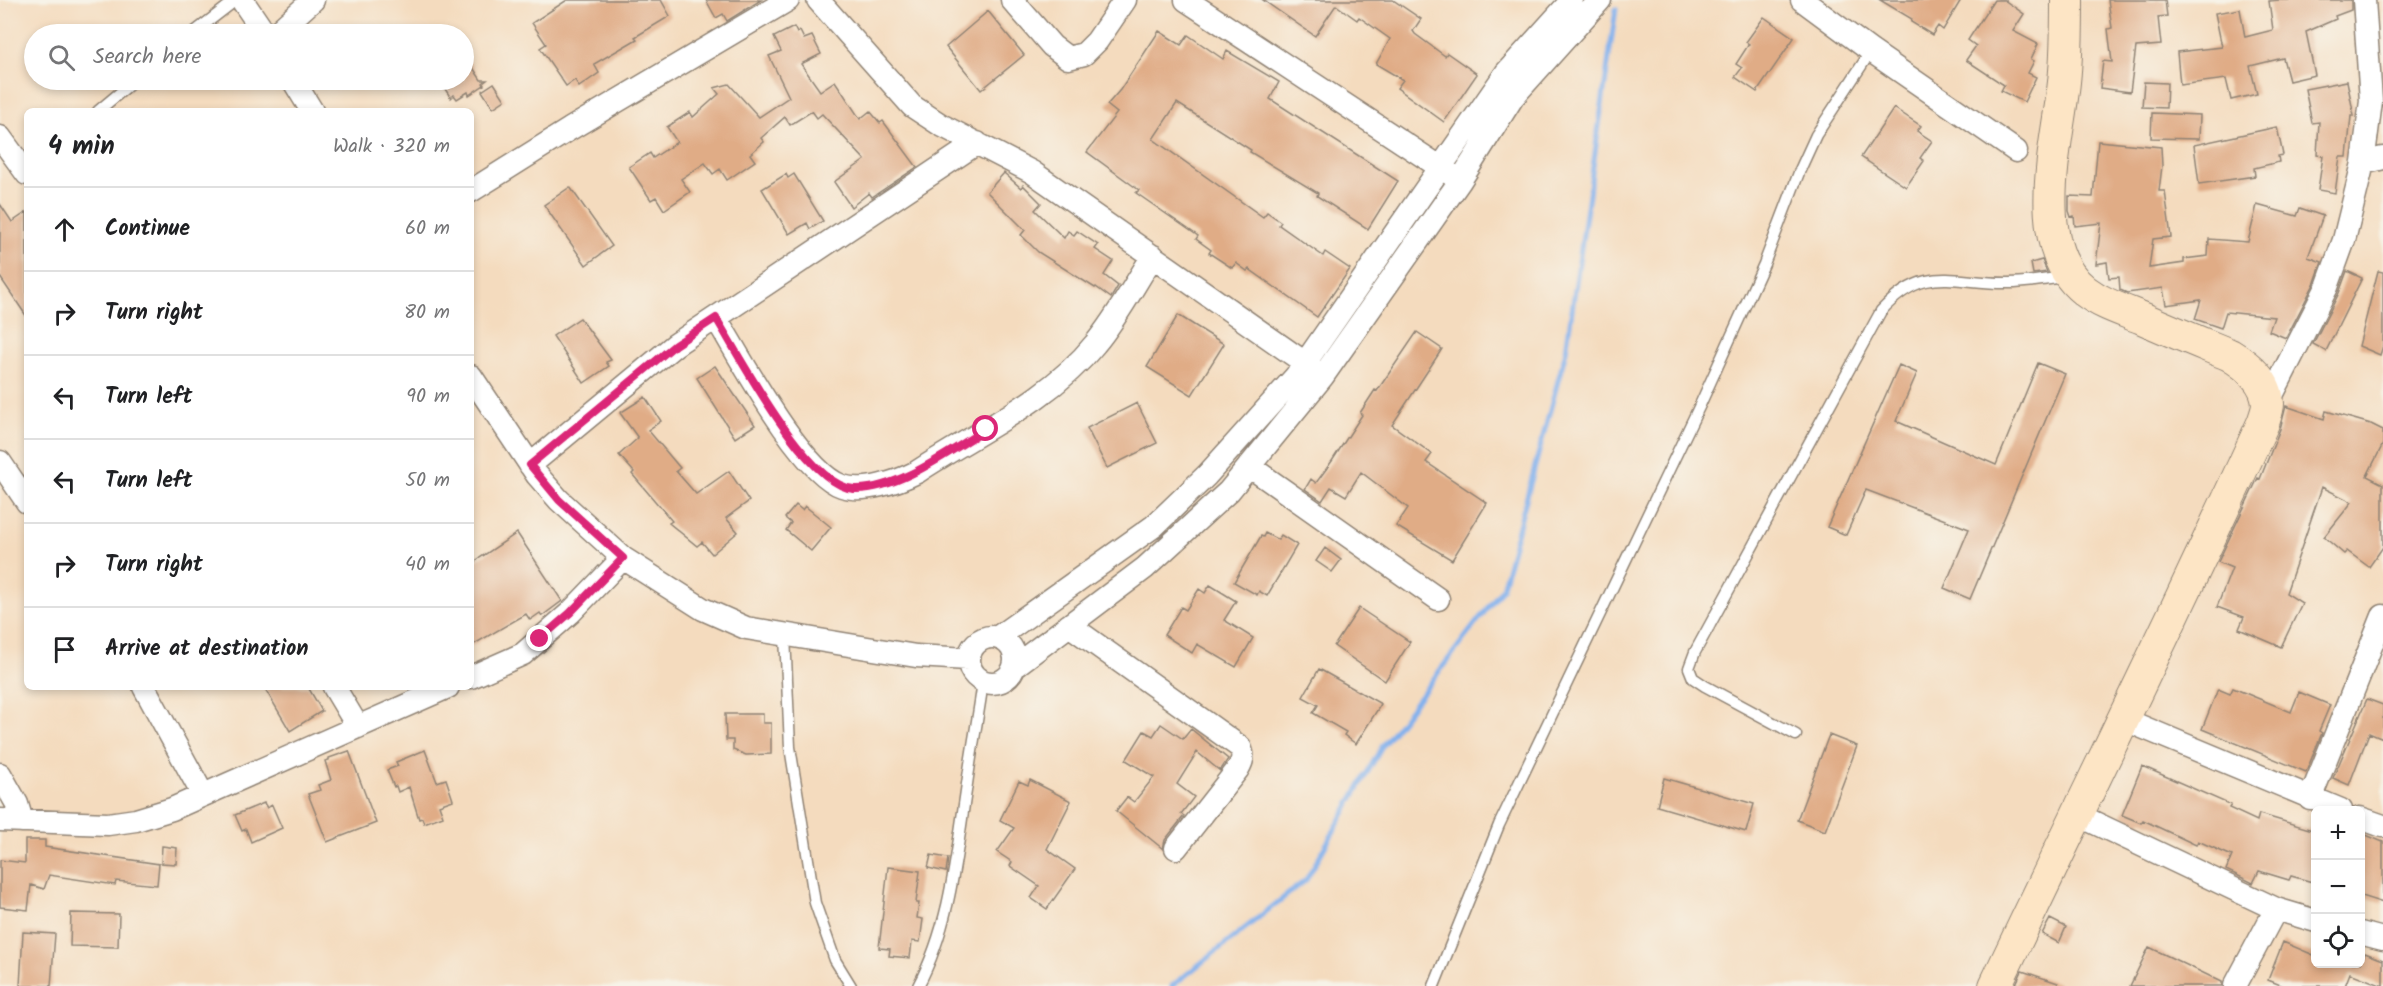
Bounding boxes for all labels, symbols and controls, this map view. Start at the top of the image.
search box [24,24,474,90]
text: Search here [93,40,201,75]
icon: search [45,41,78,74]
text: 4 min [48,126,115,168]
text: Walk · 320 m [333,131,450,163]
text: Continue [105,212,190,247]
icon: ahead [48,213,81,246]
text: 60 m [405,213,450,245]
text: Turn right [105,296,203,331]
icon: right [48,297,81,330]
text: 80 m [404,297,450,329]
text: Turn left [105,380,192,415]
icon: left [48,381,81,414]
text: 90 m [406,381,450,413]
route start [972,415,998,441]
text: Turn left [105,464,192,499]
icon: left [48,465,81,498]
text: 50 m [405,465,450,497]
text: Turn right [105,548,203,583]
icon: right [48,549,81,582]
text: 40 m [405,549,450,581]
route end [526,625,552,651]
text: Arrive at destination [105,632,308,667]
icon: arrive [48,633,81,666]
map controls [2311,806,2365,968]
button: + [2311,806,2365,860]
button: − [2311,860,2365,914]
button: locate [2311,914,2365,968]

